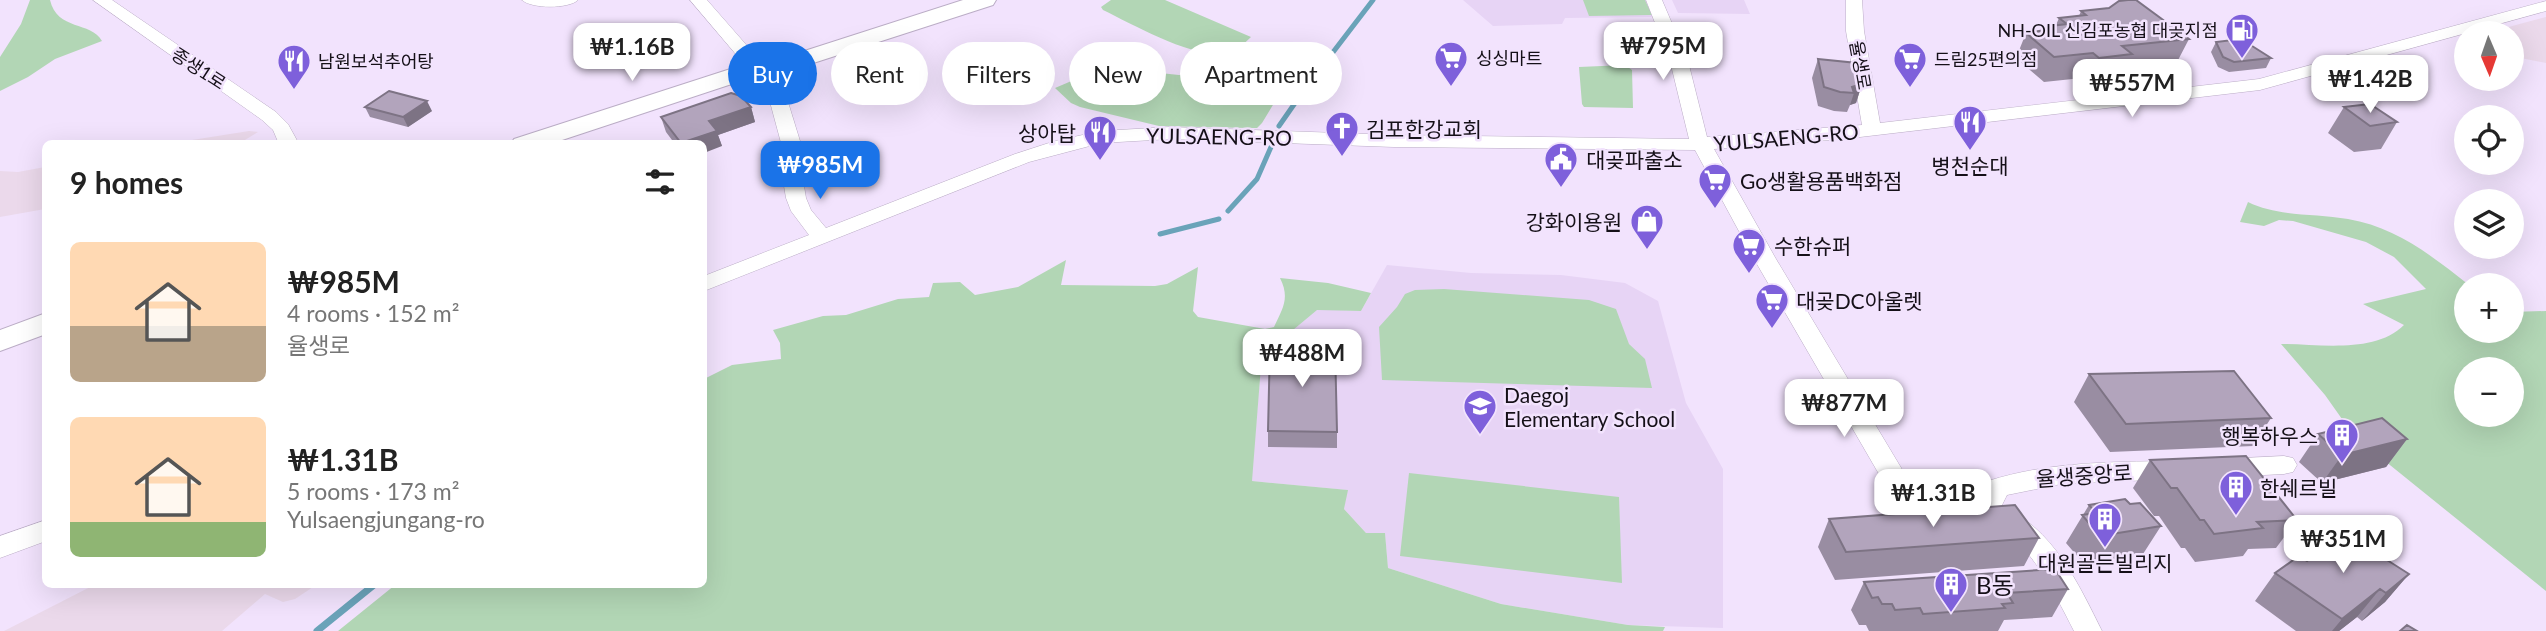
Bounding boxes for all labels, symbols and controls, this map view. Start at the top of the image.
fuel station icon: NH-OIL 신김포농협 대곶지점 [2223,11,2261,60]
place label: NH-OIL 신김포농협 대곶지점 [1997,19,2218,41]
north arrow [2454,21,2524,91]
map controls [2454,21,2524,427]
pin: ₩795M [1614,22,1712,82]
pin: ₩1.16B [575,24,689,83]
text: ₩795M [1620,31,1706,59]
text: ₩1.16B [589,32,675,60]
supermarket icon: 싱싱마트 [1432,39,1470,88]
street label: 율생로 [1846,39,1876,91]
supermarket icon: 드림25편의점 [1891,40,1929,89]
street label: 종생1로 [168,42,230,94]
restaurant icon: 남원보석추어탕 [275,42,313,91]
chip: Buy [728,42,817,105]
chip: Rent [831,42,928,105]
chip: Filters [942,42,1055,105]
chip: New [1069,42,1166,105]
chip: Apartment [1180,42,1342,105]
place label: 싱싱마트 [1476,47,1542,69]
place label: 드림25편의점 [1934,48,2038,70]
place label: 남원보석추어탕 [318,50,434,72]
pin: ₩1.42B [2313,55,2427,115]
pin: ₩557M [2083,60,2181,119]
text: ₩1.42B [2327,64,2413,92]
text: ₩557M [2089,68,2175,96]
restaurant icon: 병천순대 [1951,103,1989,152]
button: locate [2454,105,2524,175]
church icon: 김포한강교회 [1323,109,1361,158]
restaurant icon: 상아탑 [1081,113,1119,162]
place label: 김포한강교회 [1366,116,1482,141]
street label: YULSAENG-RO [1712,118,1860,156]
place label: 상아탑 [1018,120,1076,145]
street label: YULSAENG-RO [1146,122,1292,150]
public building icon: 대곶파출소 [1542,140,1580,189]
pin: ₩985M [771,142,869,201]
place label: 대곶파출소 [1586,147,1683,172]
text: ₩985M [777,150,863,178]
place label: 병천순대 [1931,153,2009,178]
supermarket icon: Go생활용품백화점 [1696,161,1734,210]
icon: filters [641,163,679,201]
text: 9 homes [70,164,183,200]
place label: Go생활용품백화점 [1740,168,1902,193]
button: layers [2454,189,2524,259]
shop icon: 강화이용원 [1628,202,1666,251]
place label: 강화이용원 [1525,209,1622,234]
supermarket icon: 수한슈퍼 [1730,226,1768,275]
place label: 수한슈퍼 [1774,233,1851,258]
text: ₩985M [287,263,400,299]
icon: home [126,270,210,354]
button: + [2454,273,2524,343]
supermarket icon: 대곶DC아울렛 [1753,281,1791,330]
place label: 대곶DC아울렛 [1796,288,1923,313]
text: 4 rooms · 152 m² [287,299,459,327]
pin: ₩488M [1253,330,1351,389]
text: 율생로 [287,331,350,359]
text: ₩488M [1259,338,1345,366]
button: − [2454,357,2524,427]
pin: ₩877M [1795,380,1893,439]
place label: Daegoj Elementary School [1504,382,1675,431]
school or university icon: Daegoj Elementary School [1461,387,1499,436]
text: ₩877M [1801,388,1887,416]
building icon: 행복하우스 [2323,416,2361,465]
place label: 행복하우스 [2221,423,2318,448]
text: ₩1.31B [287,441,399,477]
icon: home [126,445,210,529]
street label: 율생중앙로 [2035,459,2133,491]
building icon: 한쉐르빌 [2217,468,2255,517]
pin: ₩1.31B [1876,470,1990,529]
place label: 한쉐르빌 [2260,475,2337,500]
text: 5 rooms · 173 m² [287,477,459,505]
text: ₩1.31B [1890,478,1976,506]
building icon: 대원골든빌리지 [2086,500,2124,549]
text: Yulsaengjungang-ro [287,505,485,533]
pin: ₩351M [2294,516,2392,575]
text: ₩351M [2300,524,2386,552]
place label: 대원골든빌리지 [2037,550,2173,575]
building icon: B동 [1932,565,1970,614]
place label: B동 [1976,570,2014,599]

